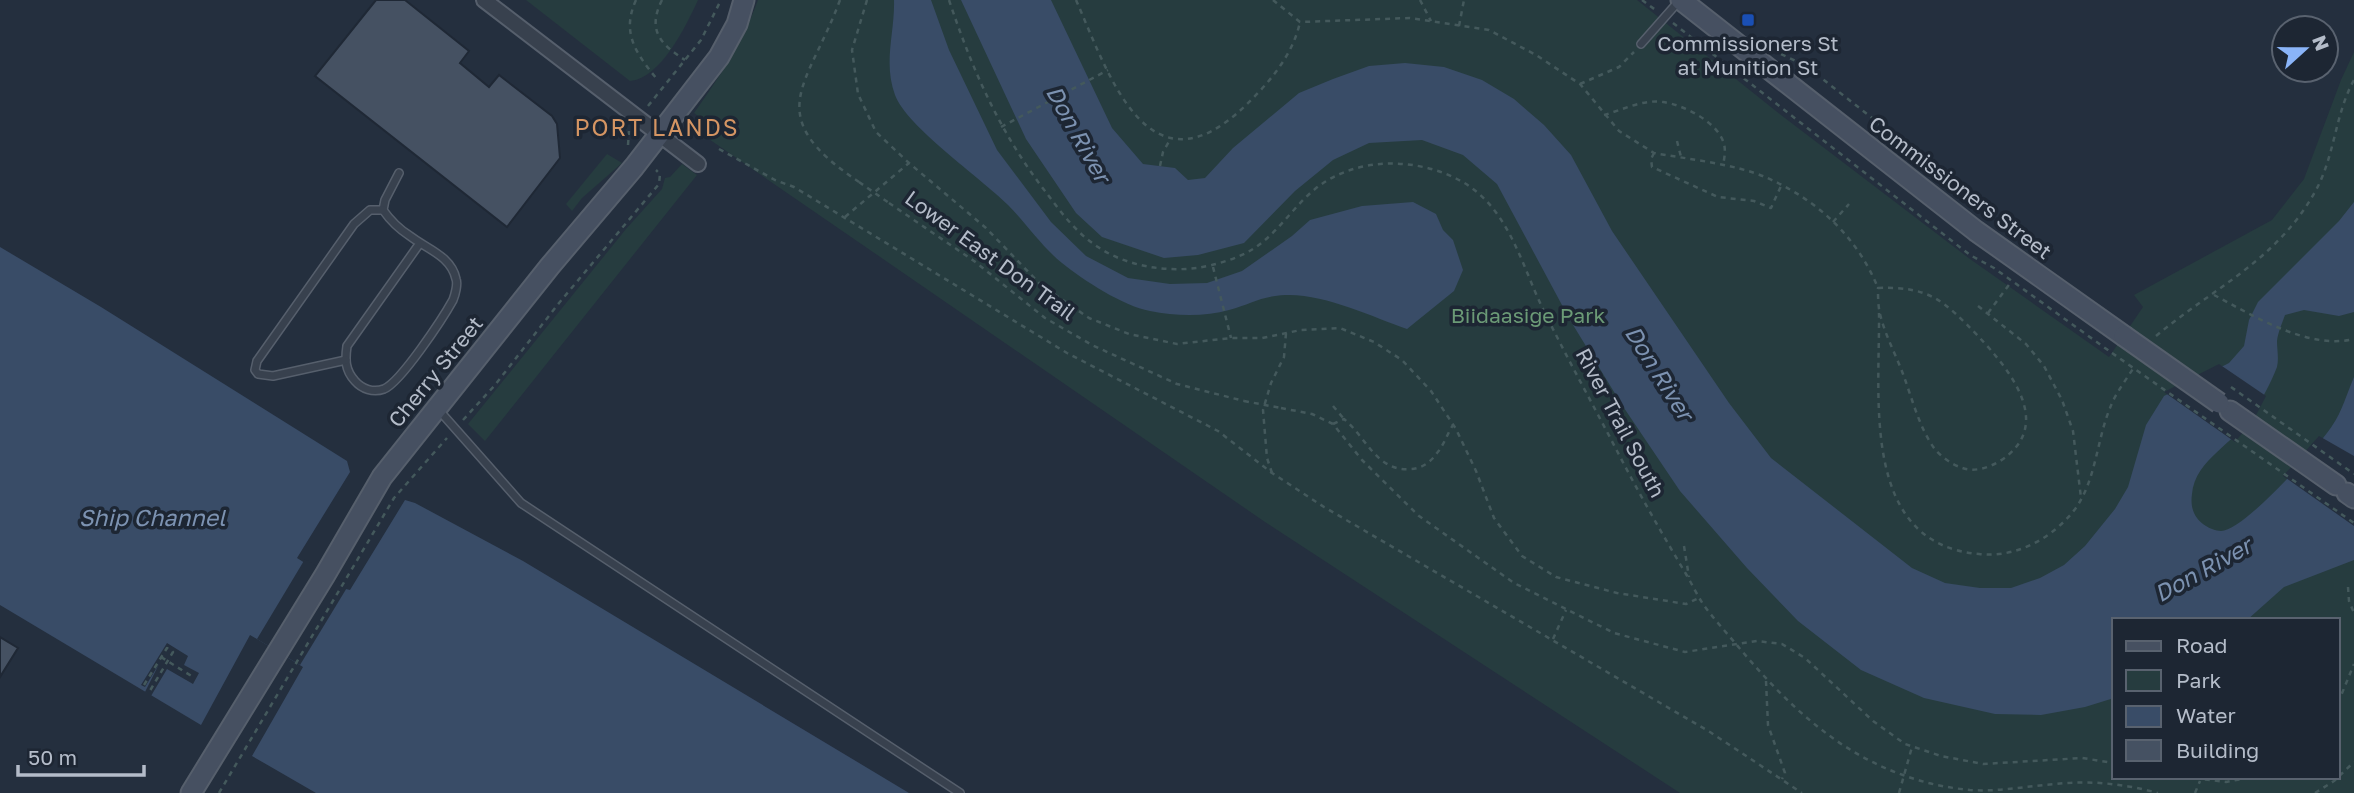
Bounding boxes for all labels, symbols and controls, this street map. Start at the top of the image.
marker: Commissioners St at Munition St [1740,12,1756,28]
north arrow [2270,14,2340,84]
place label: Commissioners St at Munition St [1657,30,1839,80]
text: N [2308,32,2335,54]
water label: Don River [1041,80,1118,189]
street label: Commissioners Street [1864,110,2057,264]
district label: PORT LANDS [574,113,740,141]
street label: Lower East Don Trail [900,185,1081,326]
park label: Biidaasige Park [1451,302,1605,328]
street label: Cherry Street [382,311,488,432]
water label: Don River [1620,320,1701,428]
street label: River Trail South [1571,343,1671,502]
water label: Ship Channel [79,503,227,531]
water label: Don River [2149,530,2258,607]
legend [2112,618,2340,779]
text: Road [2176,632,2227,658]
text: Park [2176,667,2222,693]
text: Water [2176,702,2236,728]
scale bar [18,734,144,778]
text: Building [2176,737,2259,763]
text: 50 m [28,744,77,770]

